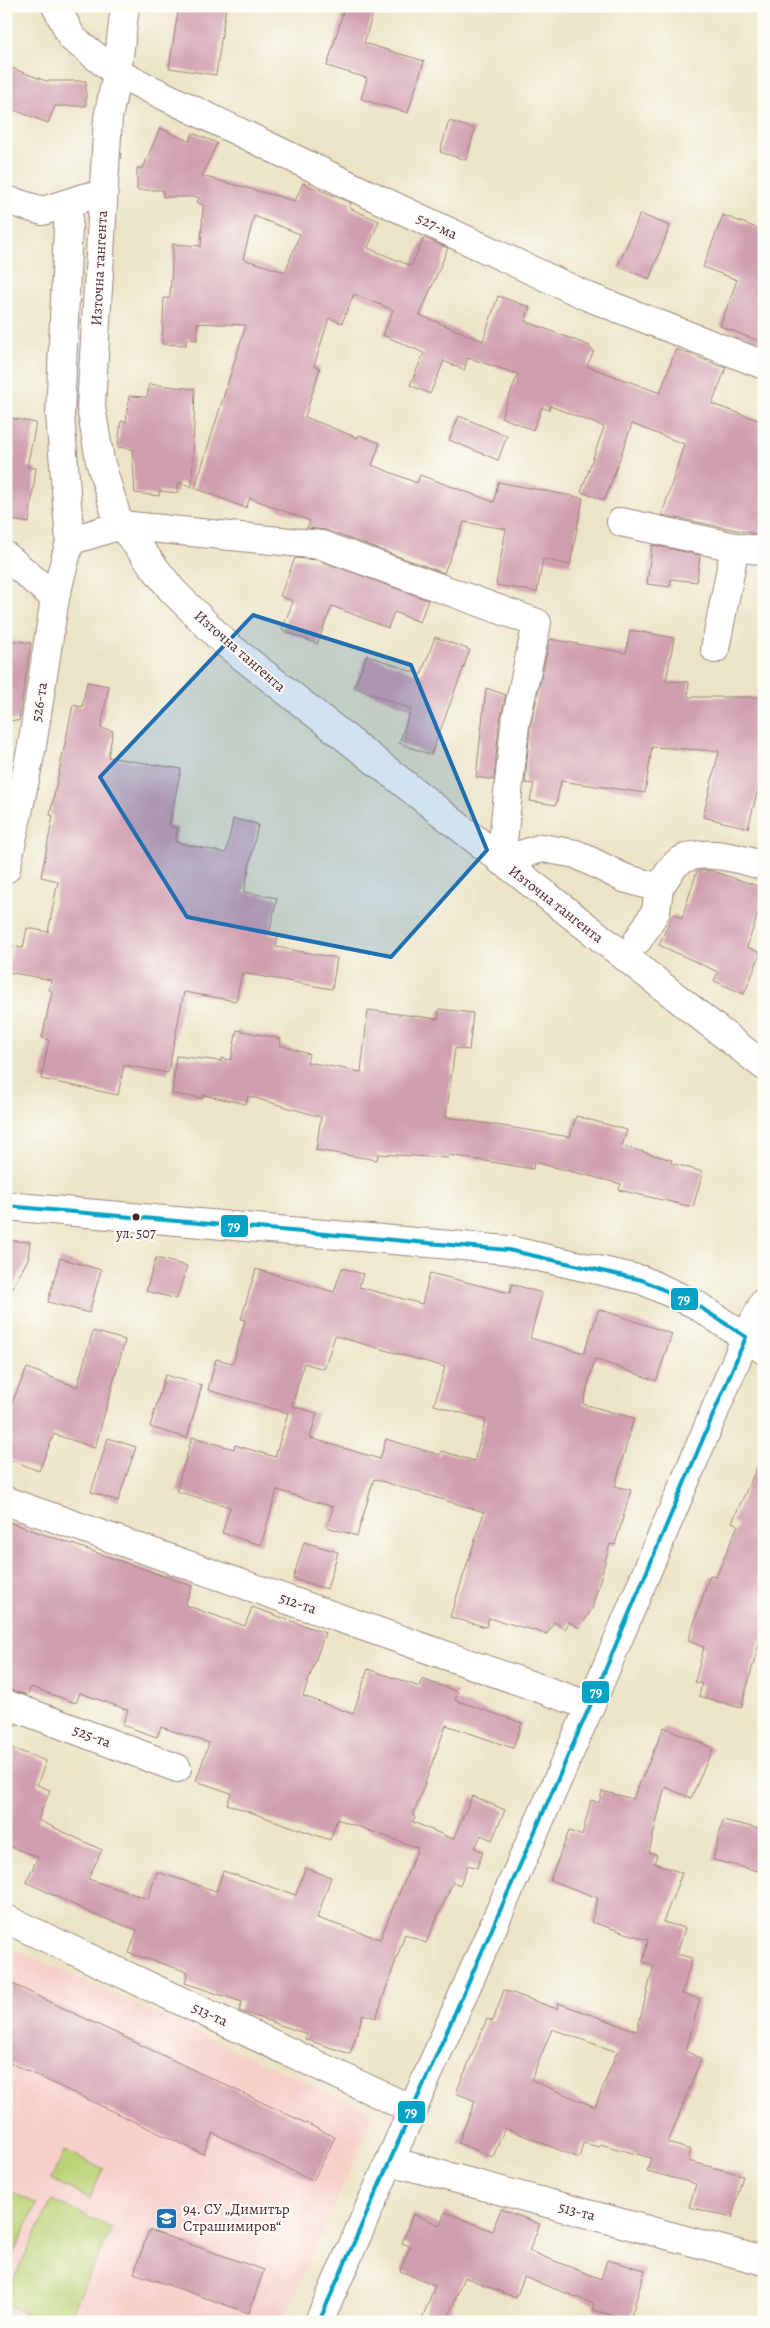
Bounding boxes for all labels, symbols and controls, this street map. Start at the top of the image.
street label: 527-ма [413,208,461,244]
street label: Източна тангента [86,210,112,326]
street label: Източна тангента [190,606,290,696]
street label: 526-та [26,681,52,723]
street label: Източна тангента [504,861,608,947]
marker: ул. 507 [131,1212,141,1222]
line badge: 79 [220,1214,249,1238]
text: 79 [228,1217,241,1236]
place label: ул. 507 [115,1224,156,1243]
line badge: 79 [670,1287,699,1311]
text: 79 [678,1290,691,1309]
street label: 512-та [277,1587,319,1619]
line badge: 79 [581,1680,610,1704]
text: 79 [590,1683,603,1702]
street label: 525-та [70,1720,114,1752]
street label: 513-та [189,1997,231,2031]
line badge: 79 [397,2100,426,2124]
text: 79 [405,2103,418,2122]
street label: 513-та [556,2197,598,2225]
place label: 94. СУ „Димитър Страшимиров“ [183,2199,290,2236]
school or university icon: 94. СУ „Димитър Страшимиров“ [155,2206,179,2230]

